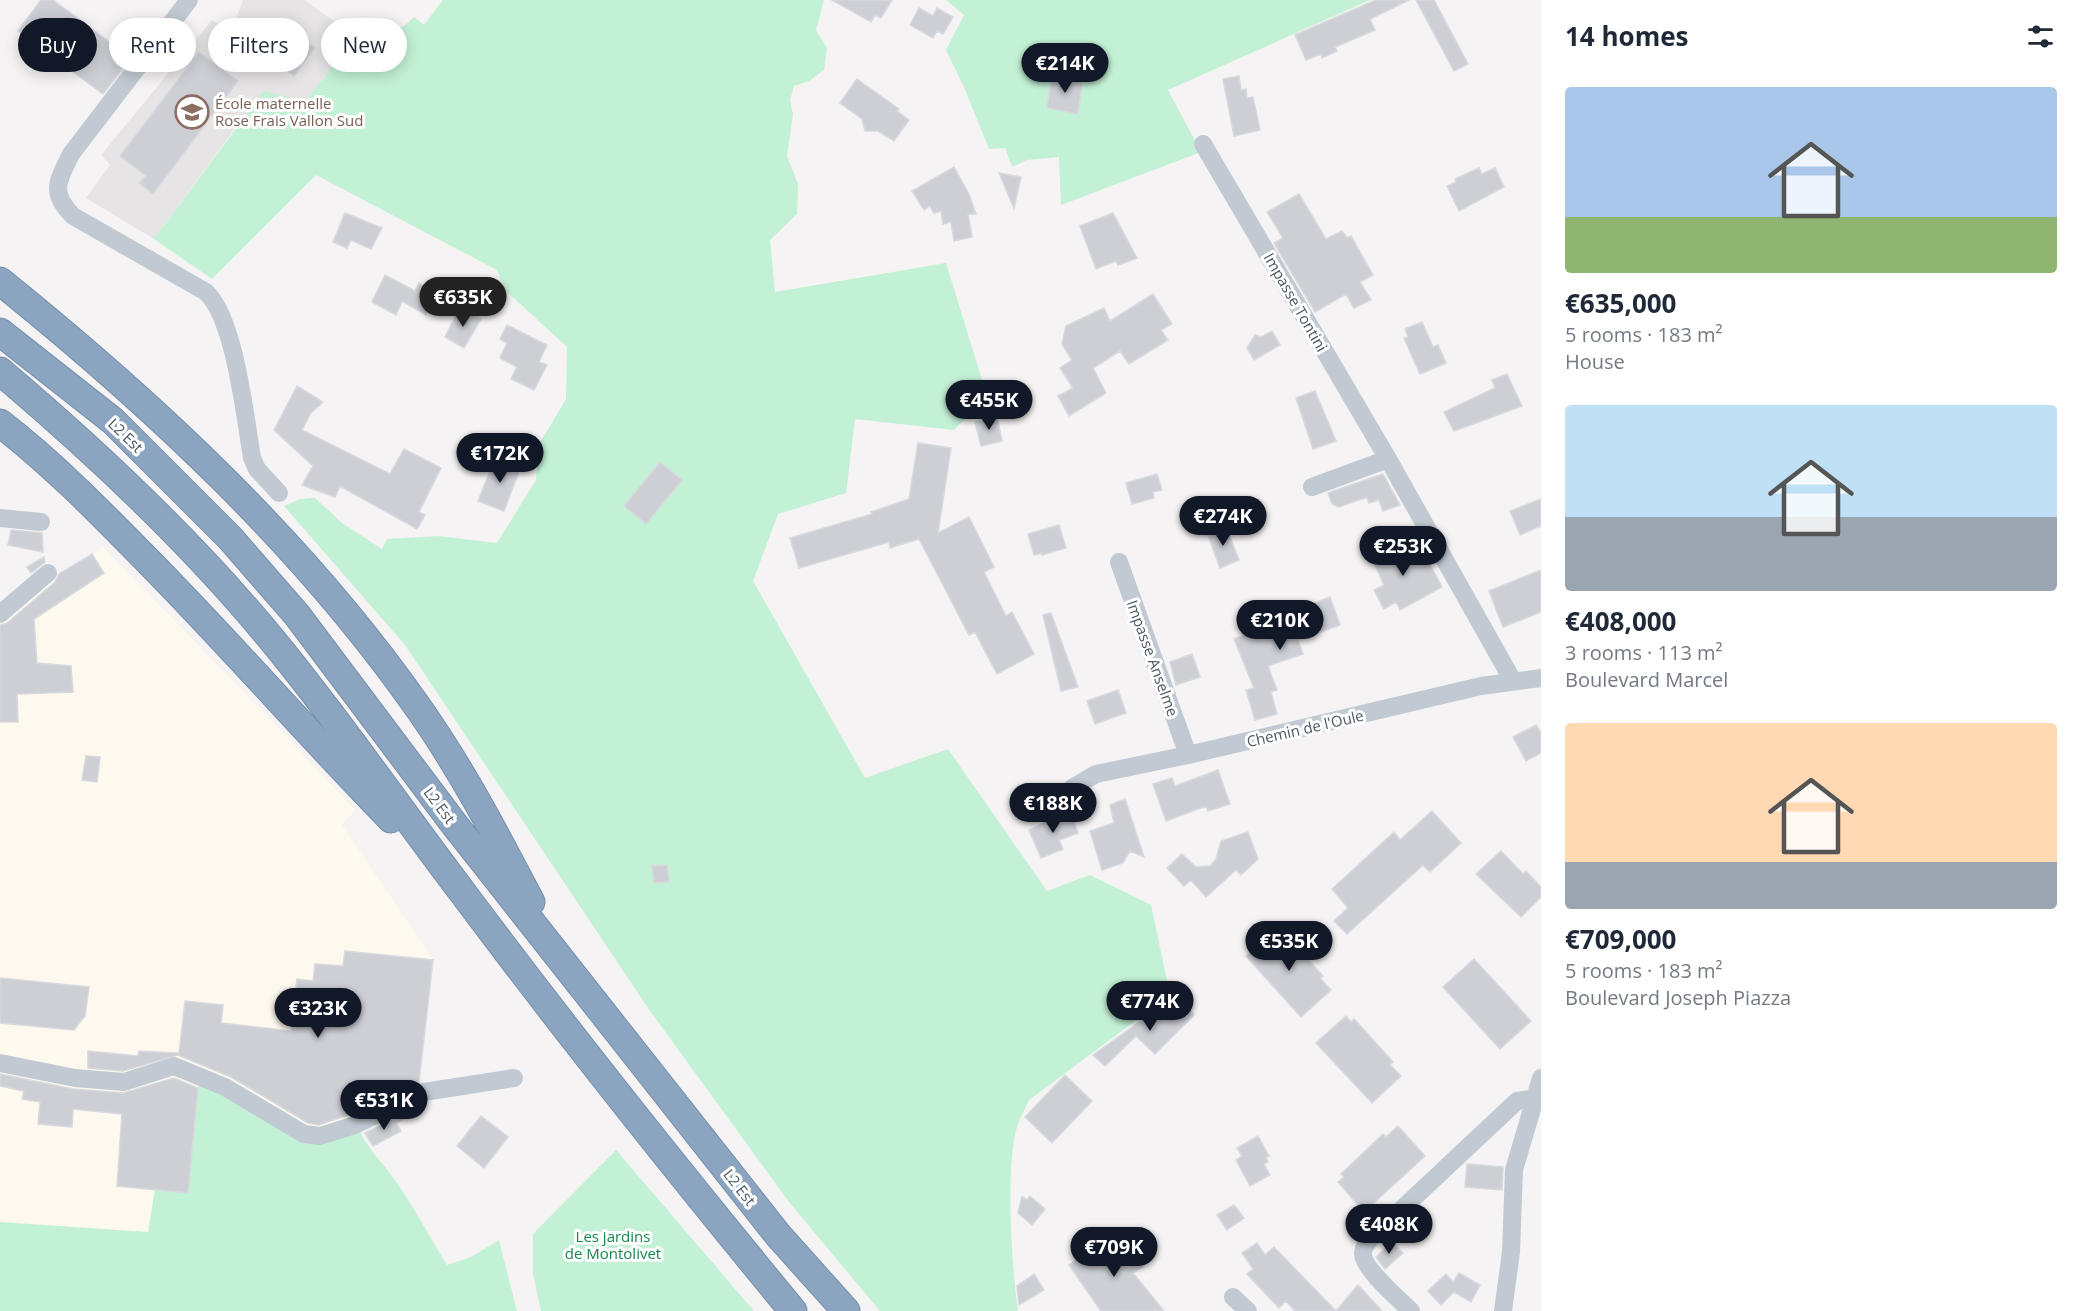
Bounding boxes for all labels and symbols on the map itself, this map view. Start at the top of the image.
pin: €214K [1023,43,1107,94]
place label: École maternelle Rose Frais Vallon Sud [215,93,363,130]
school or university icon: École maternelle Rose Frais Vallon Sud [174,94,210,130]
street label: Impasse Tontini [1260,249,1332,355]
pin: €635K [421,277,505,328]
pin: €455K [947,380,1031,431]
street label: L2 Est [104,414,148,456]
pin: €172K [458,433,542,484]
pin: €274K [1181,496,1265,547]
pin: €253K [1361,526,1445,577]
street label: Impasse Anselme [1123,597,1183,719]
pin: €210K [1238,600,1322,651]
street label: Chemin de l'Oule [1245,705,1365,751]
street label: L2 Est [420,783,460,827]
pin: €188K [1011,783,1095,834]
pin: €535K [1247,921,1331,972]
pin: €774K [1108,981,1192,1032]
pin: €323K [276,988,360,1039]
pin: €531K [342,1080,426,1131]
street label: L2 Est [719,1165,761,1209]
pin: €408K [1347,1204,1431,1255]
park label: Les jardins de Montolivet [565,1226,661,1263]
pin: €709K [1072,1227,1156,1278]

